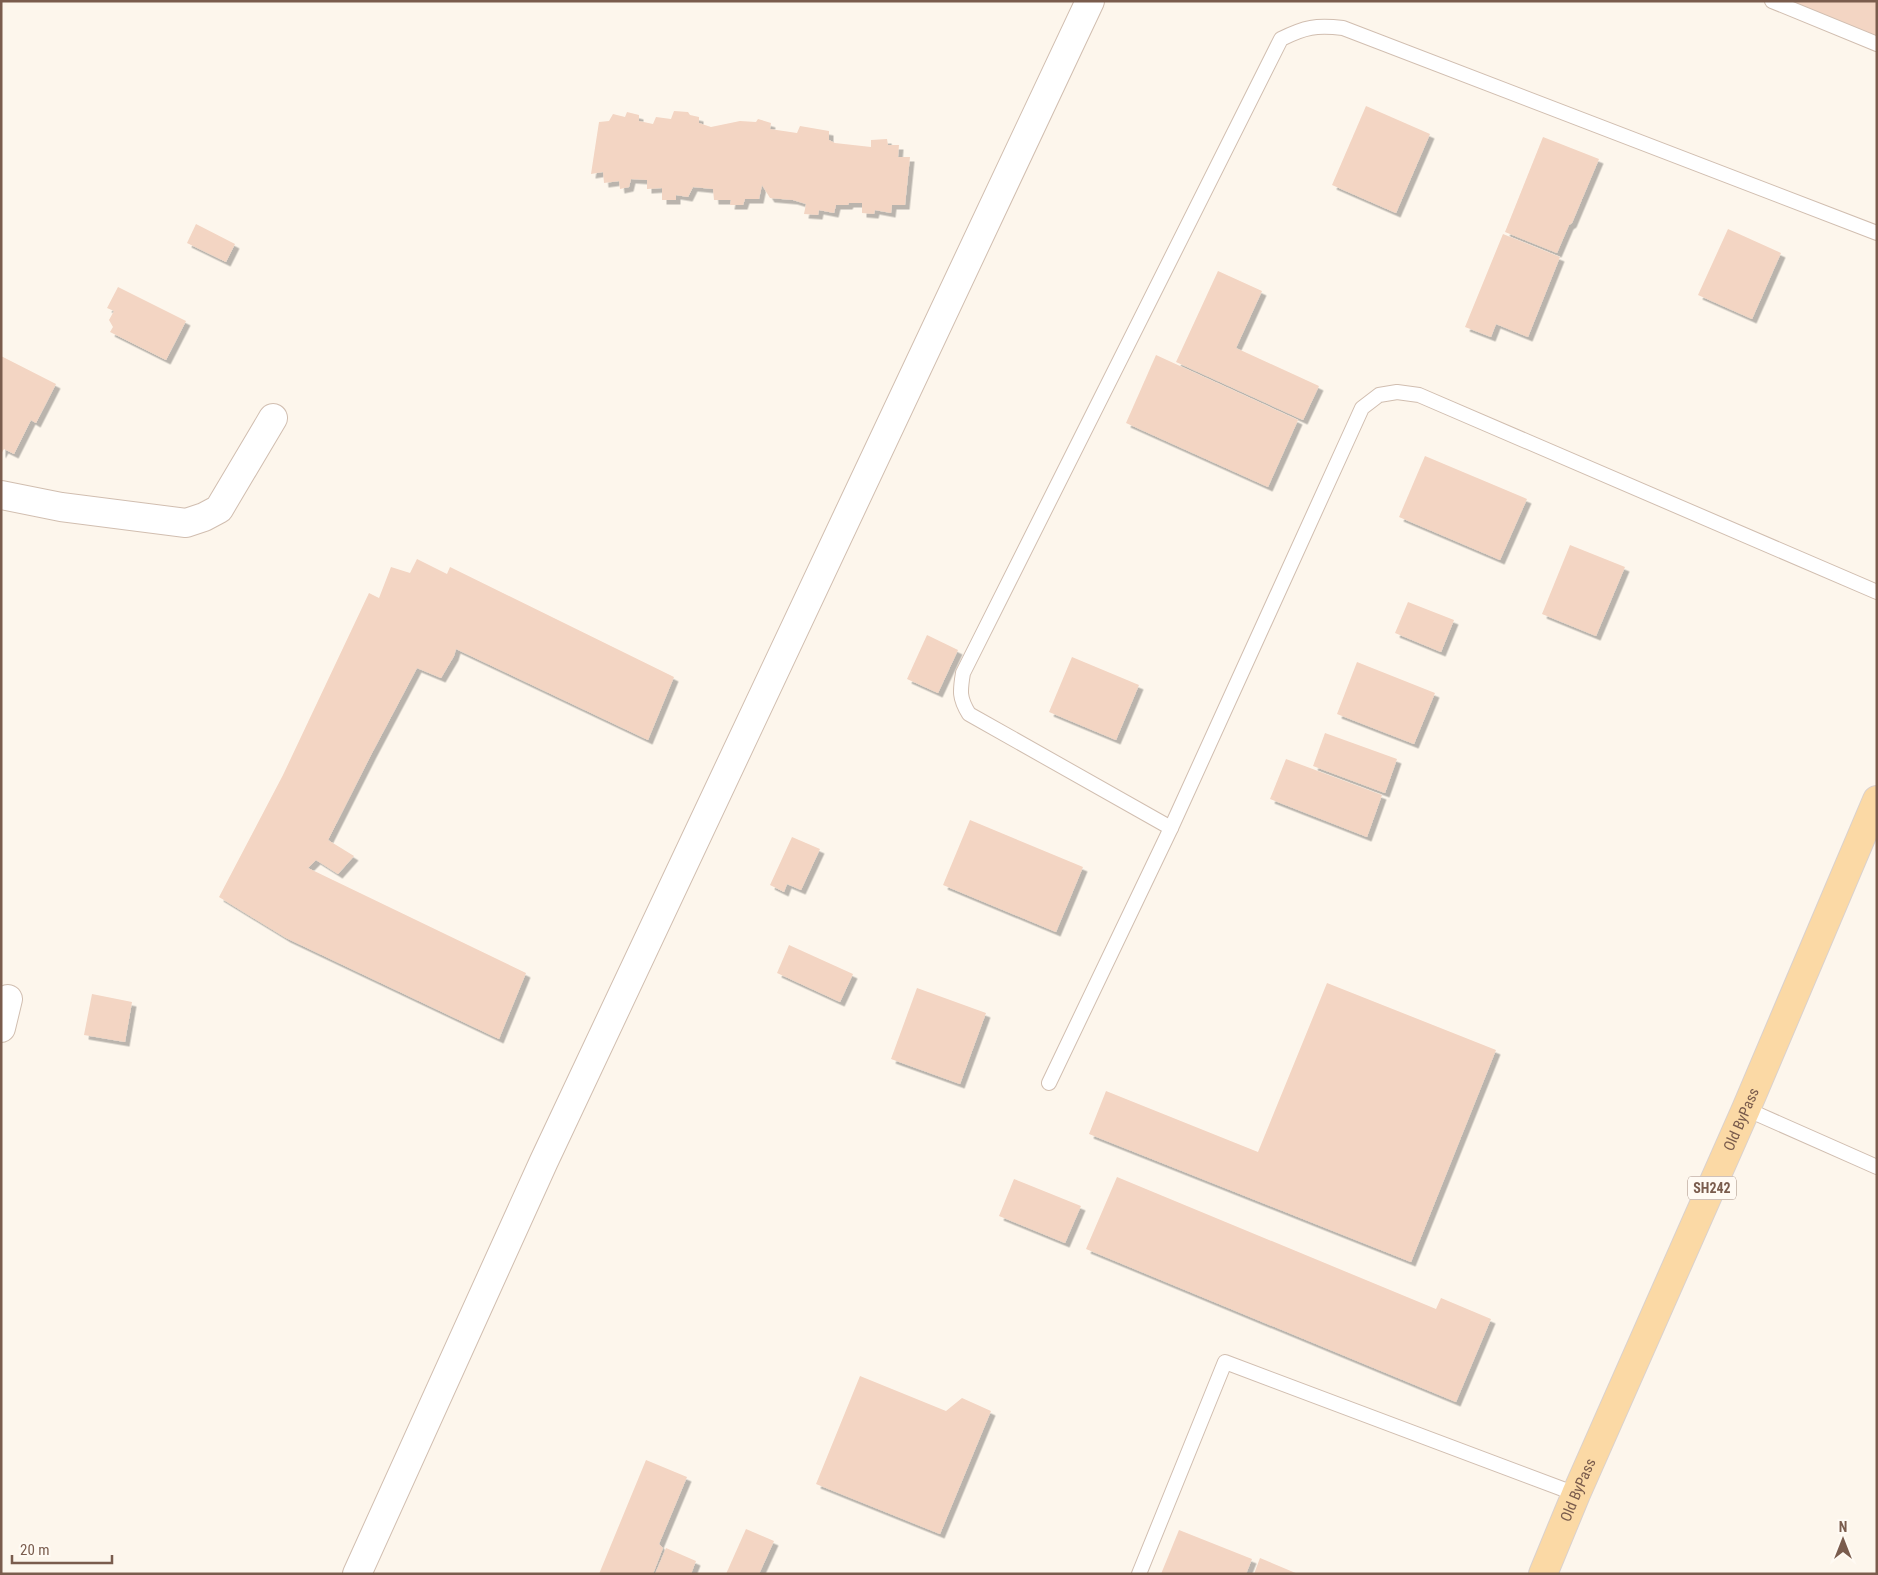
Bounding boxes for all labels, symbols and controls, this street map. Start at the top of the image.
street label: Old ByPass [1720,1085,1763,1154]
road number: SH242 [1688,1176,1736,1200]
street label: Old ByPass [1557,1456,1600,1524]
north arrow [1818,1515,1868,1565]
text: N [1839,1519,1847,1535]
scale bar [12,1532,112,1564]
text: 20 m [20,1541,50,1559]

